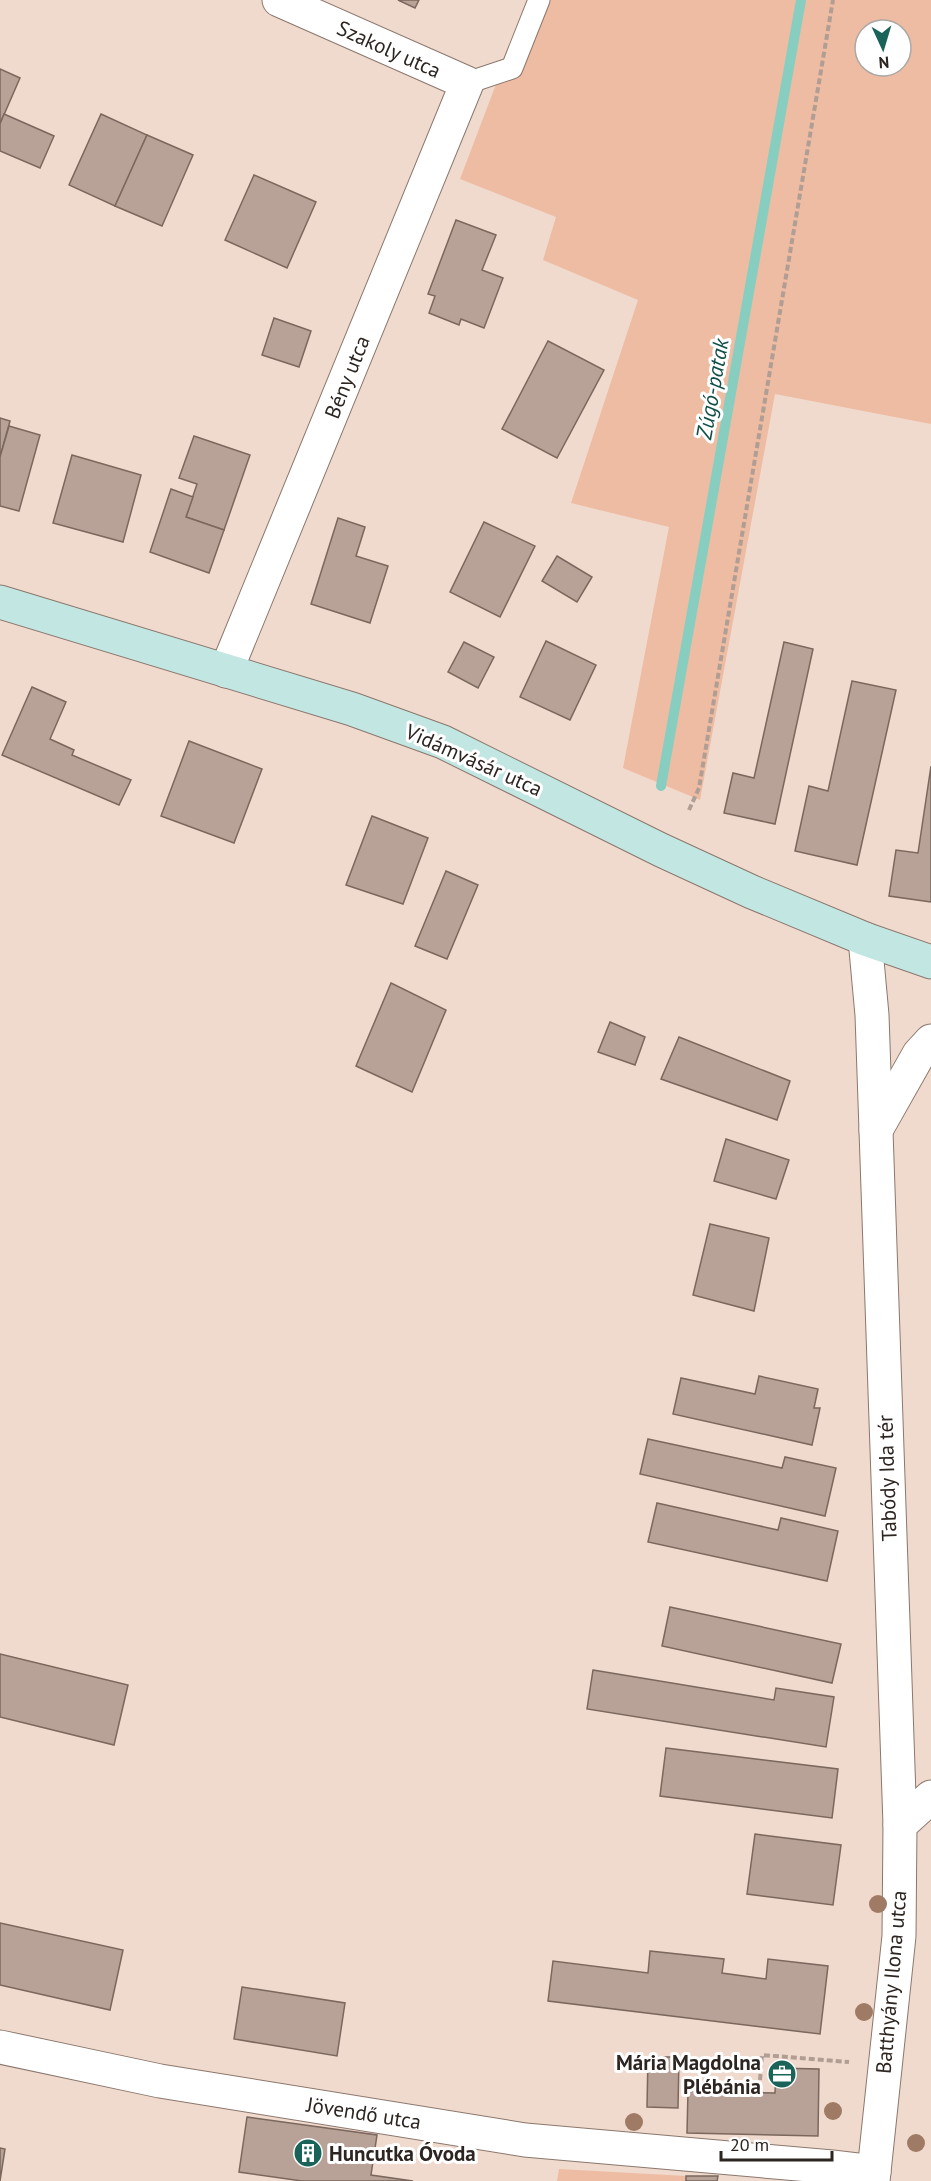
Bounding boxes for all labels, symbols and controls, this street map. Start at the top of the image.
street label: Szakoly utca [333,14,445,84]
north arrow [853,18,913,78]
text: N [878,53,890,73]
street label: Bény utca [318,332,376,422]
water label: Zúgó-patak [689,335,735,442]
street label: Vidámvásár utca [400,717,547,802]
street label: Tabódy Ida tér [871,1414,903,1542]
street label: Batthyány Ilona utca [870,1889,912,2075]
place label: Mária Magdolna Plébánia [616,2049,761,2100]
office icon: Mária Magdolna Plébánia [766,2058,798,2090]
street label: Jövendő utca [304,2090,423,2135]
scale bar [721,2124,832,2162]
text: 20 m [730,2133,769,2156]
building icon: Huncutka Óvoda [292,2137,324,2169]
place label: Huncutka Óvoda [329,2140,476,2167]

